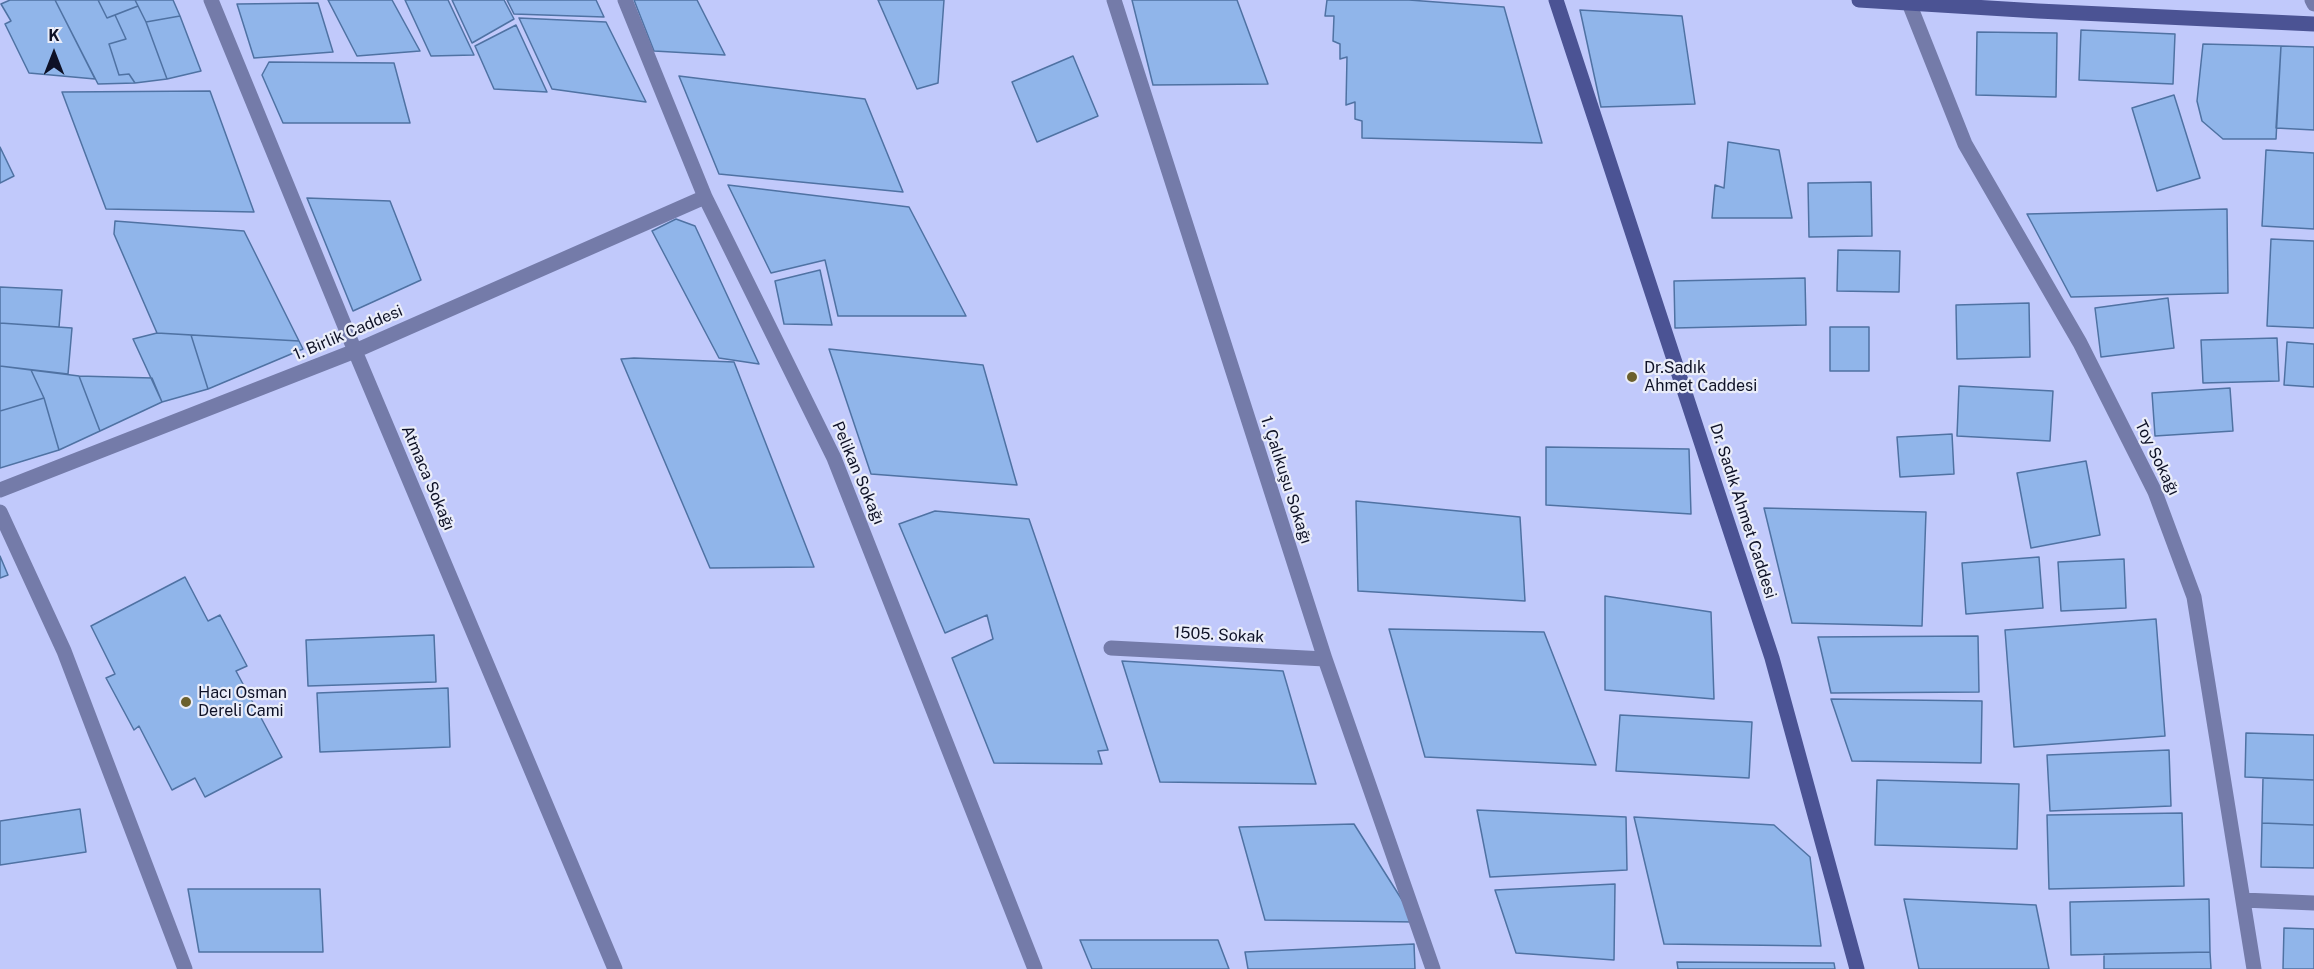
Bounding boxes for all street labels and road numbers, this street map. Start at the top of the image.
street label: 1. Birlik Caddesi [291,301,405,365]
street label: 1. Çalıkuşu Sokağı [1256,414,1316,546]
street label: Toy Sokağı [2131,417,2183,499]
street label: Pelikan Sokağı [828,419,888,527]
street label: Dr. Sadık Ahmet Caddesi [1706,421,1780,601]
street label: Atmaca Sokağı [397,423,459,533]
street label: 1505. Sokak [1173,623,1265,647]

